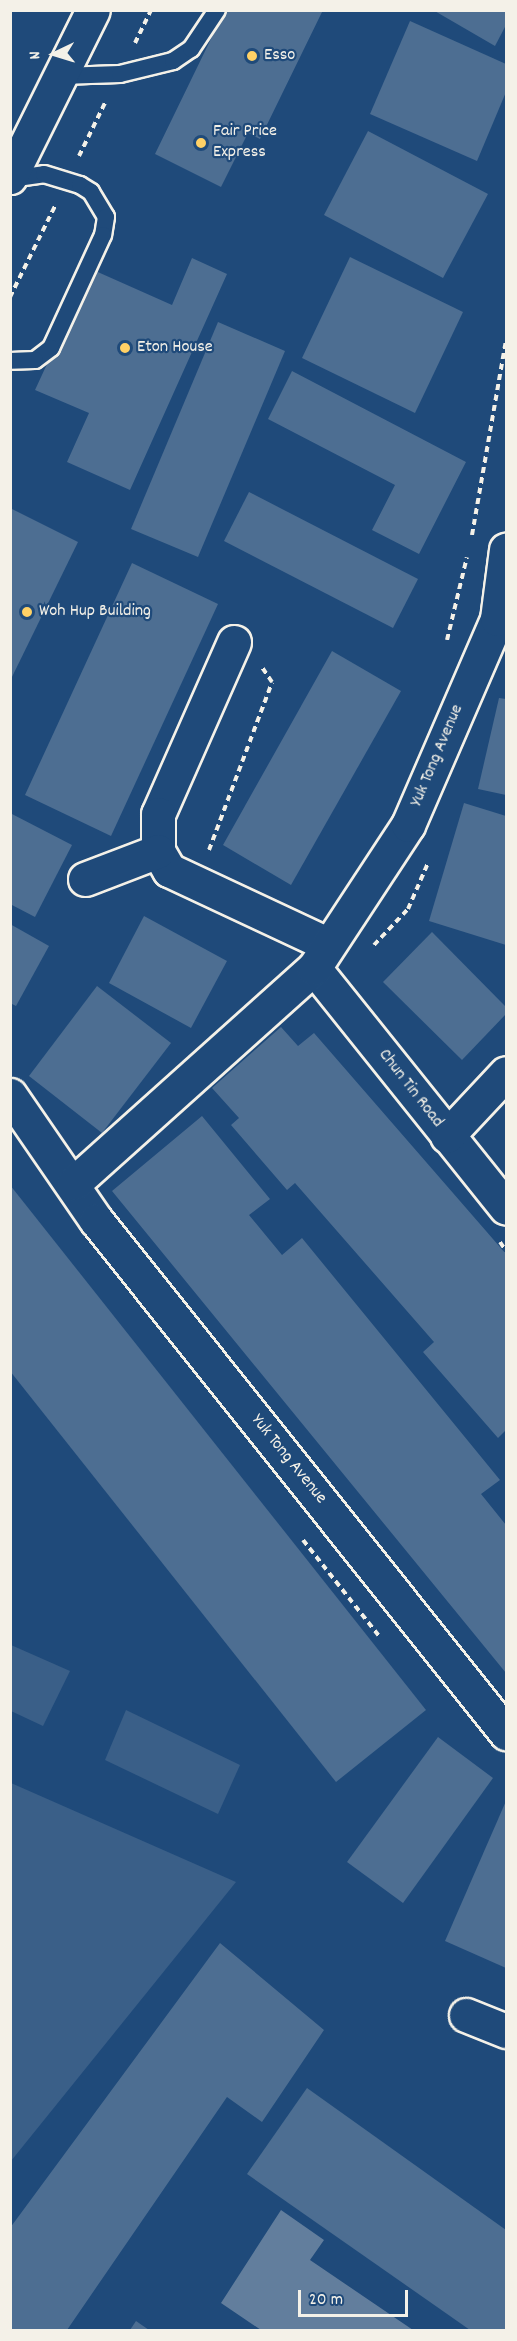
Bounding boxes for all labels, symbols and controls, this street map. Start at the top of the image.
north arrow [24,24,84,84]
place label: Esso [264,45,295,67]
marker: Esso [245,49,259,63]
text: N [24,51,47,60]
place label: Fair Price Express [213,122,277,164]
marker: Fair Price Express [194,136,208,150]
place label: Eton House [137,337,213,359]
marker: Eton House [118,341,132,355]
place label: Woh Hup Building [39,601,151,623]
marker: Woh Hup Building [20,605,34,619]
street label: Yuk Tong Avenue [407,702,469,810]
street label: Chun Tin Road [373,1045,447,1133]
street label: Yuk Tong Avenue [245,1411,331,1509]
scale bar [301,2278,410,2316]
text: 20 m [309,2288,343,2313]

